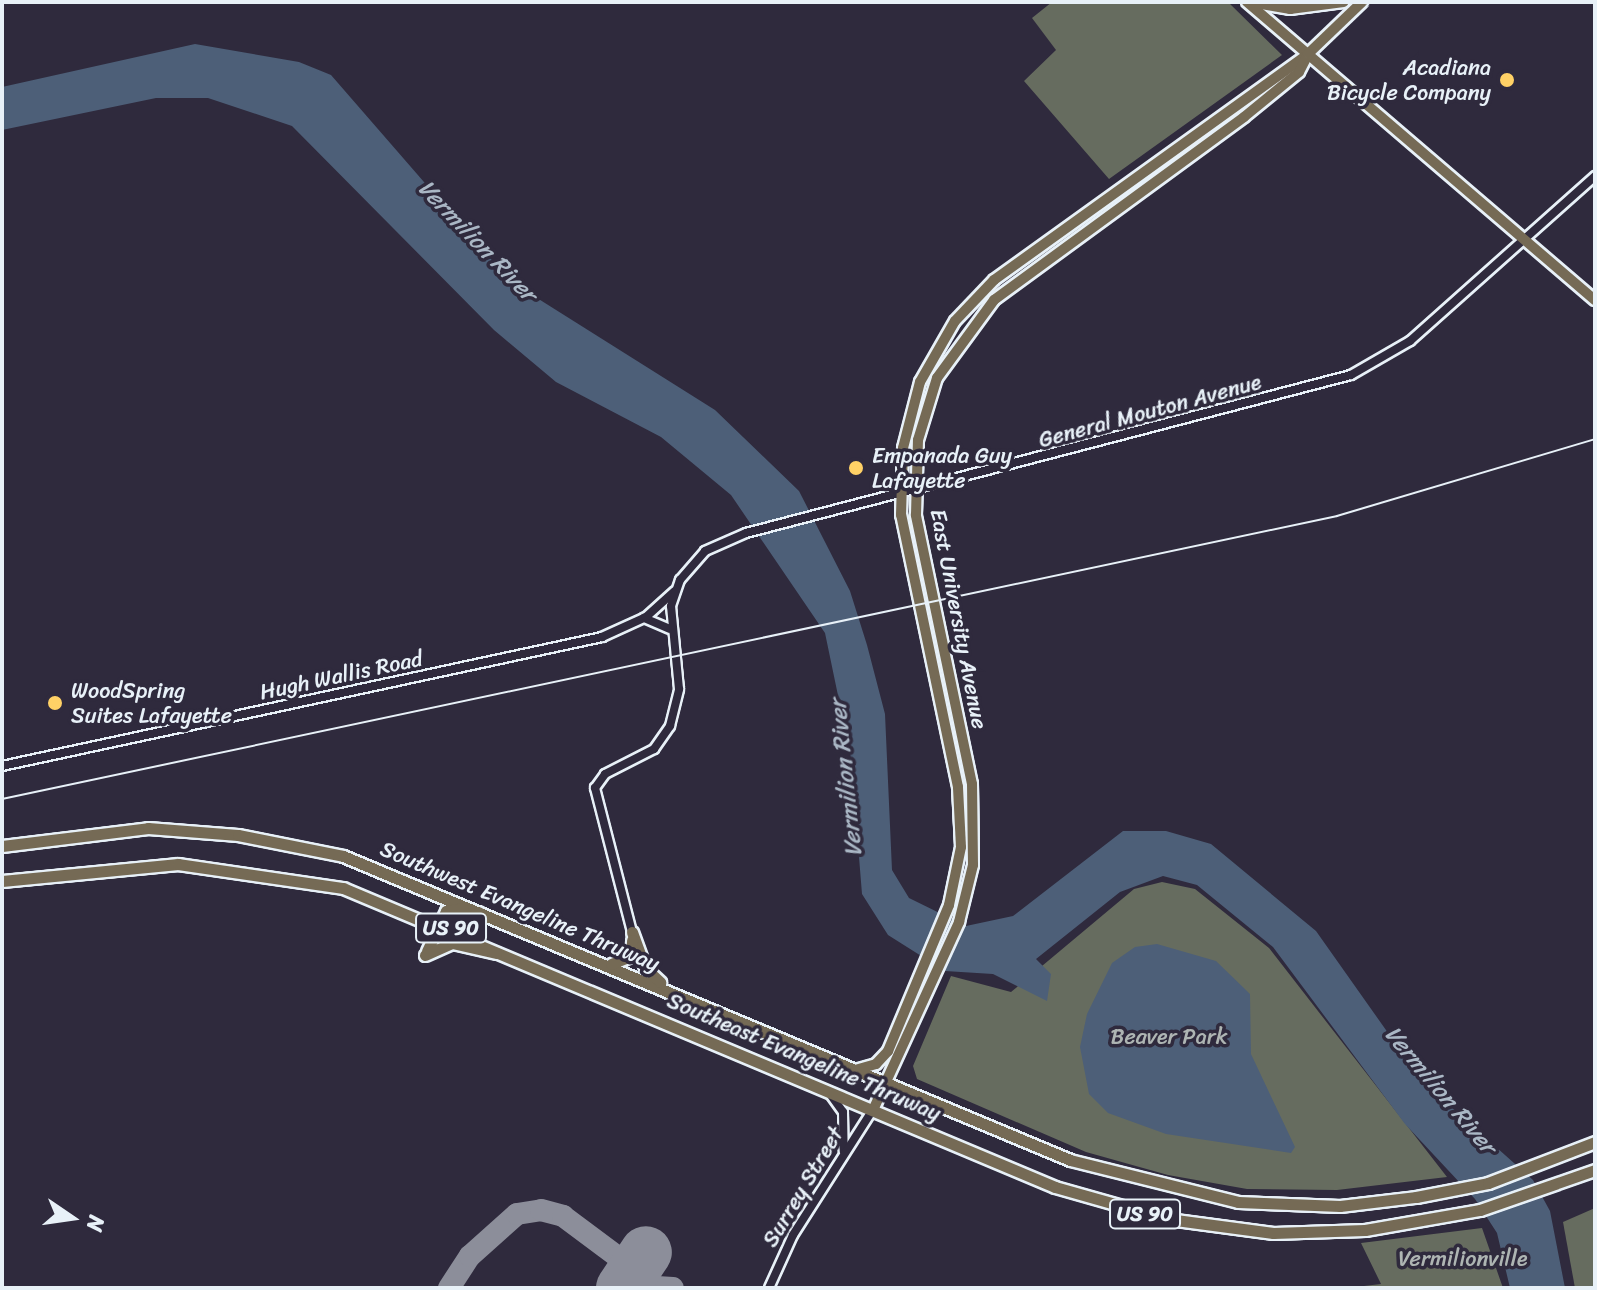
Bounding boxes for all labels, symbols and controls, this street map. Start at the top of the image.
place label: Acadiana Bicycle Company [1327,54,1491,106]
marker: Acadiana Bicycle Company [1498,71,1516,89]
water label: Vermilion River [411,174,543,308]
street label: General Mouton Avenue [1036,369,1264,453]
place label: Empanada Guy Lafayette [872,442,1012,494]
marker: Empanada Guy Lafayette [847,459,865,477]
street label: East University Avenue [925,506,993,732]
street label: Hugh Wallis Road [258,645,424,705]
place label: WoodSpring Suites Lafayette [71,677,232,728]
marker: WoodSpring Suites Lafayette [46,694,64,712]
water label: Vermilion River [823,697,869,859]
street label: Southwest Evangeline Thruway [377,835,663,977]
road number: US 90 [415,912,487,944]
street label: Southeast Evangeline Thruway [663,987,945,1127]
water label: Vermilion River [1378,1020,1502,1160]
park label: Beaver Park [1111,1024,1227,1050]
street label: Surrey Street [757,1122,849,1252]
north arrow [32,1178,112,1258]
road number: US 90 [1109,1198,1181,1230]
text: N [75,1212,117,1235]
park label: Vermilionville [1398,1246,1528,1272]

